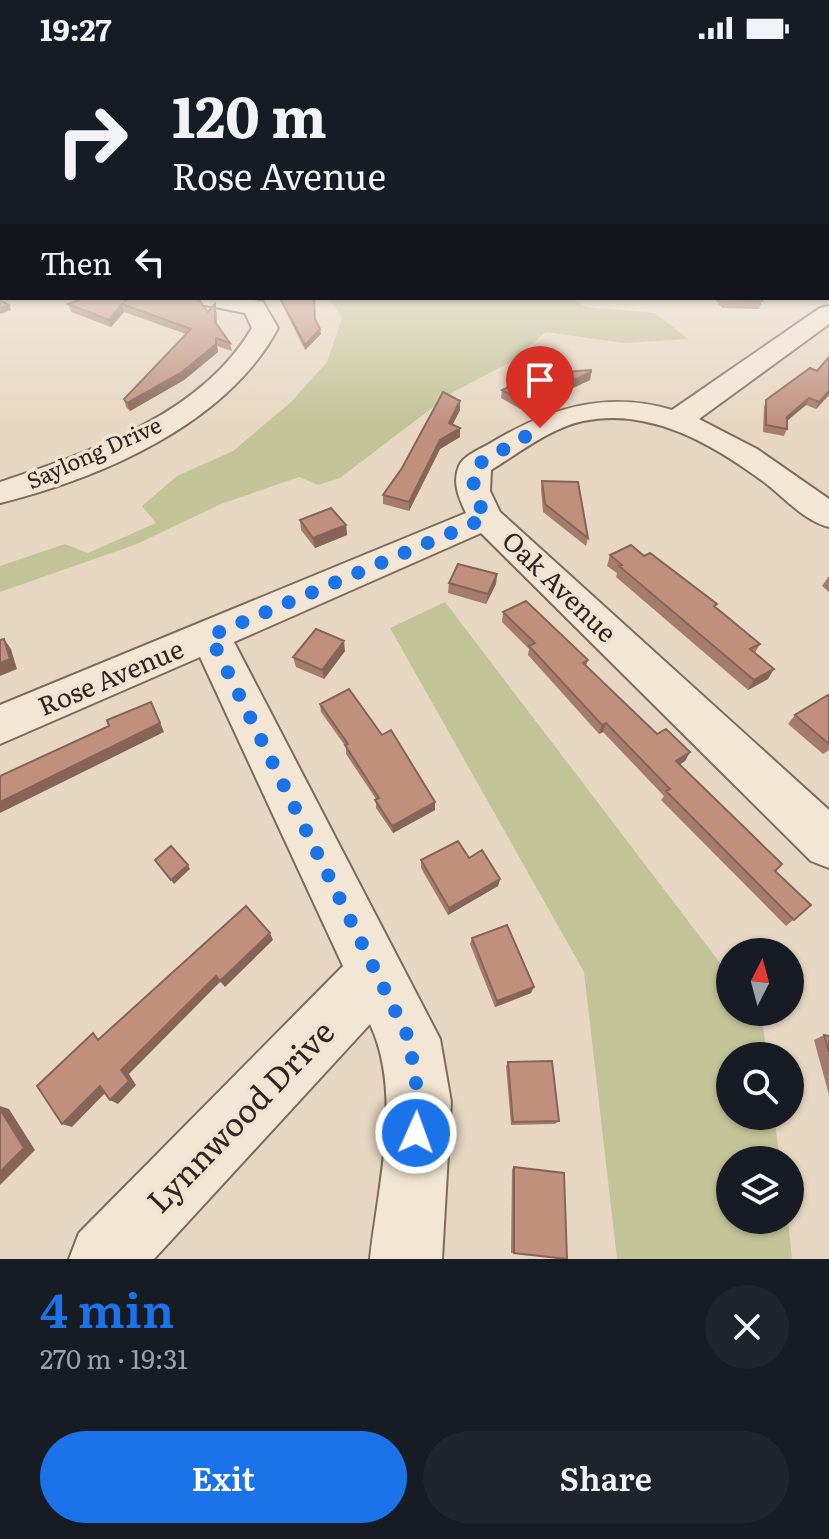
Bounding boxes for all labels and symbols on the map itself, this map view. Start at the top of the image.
pin [506,346,574,428]
street label: Saylong Drive [21,407,166,496]
street label: Oak Avenue [495,520,627,650]
street label: Rose Avenue [31,628,189,724]
north arrow [716,938,804,1026]
street label: Lynnwood Drive [134,1008,344,1222]
position arrow [374,1091,458,1175]

